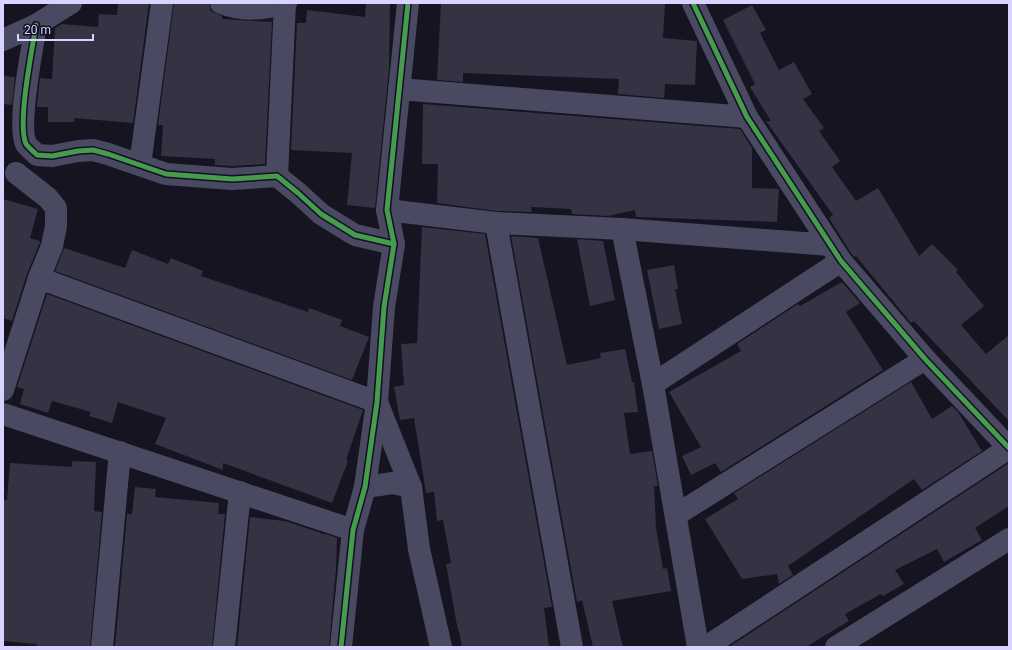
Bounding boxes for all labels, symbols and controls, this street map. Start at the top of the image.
scale bar [18,16,93,42]
text: 20 m [24,23,51,37]

